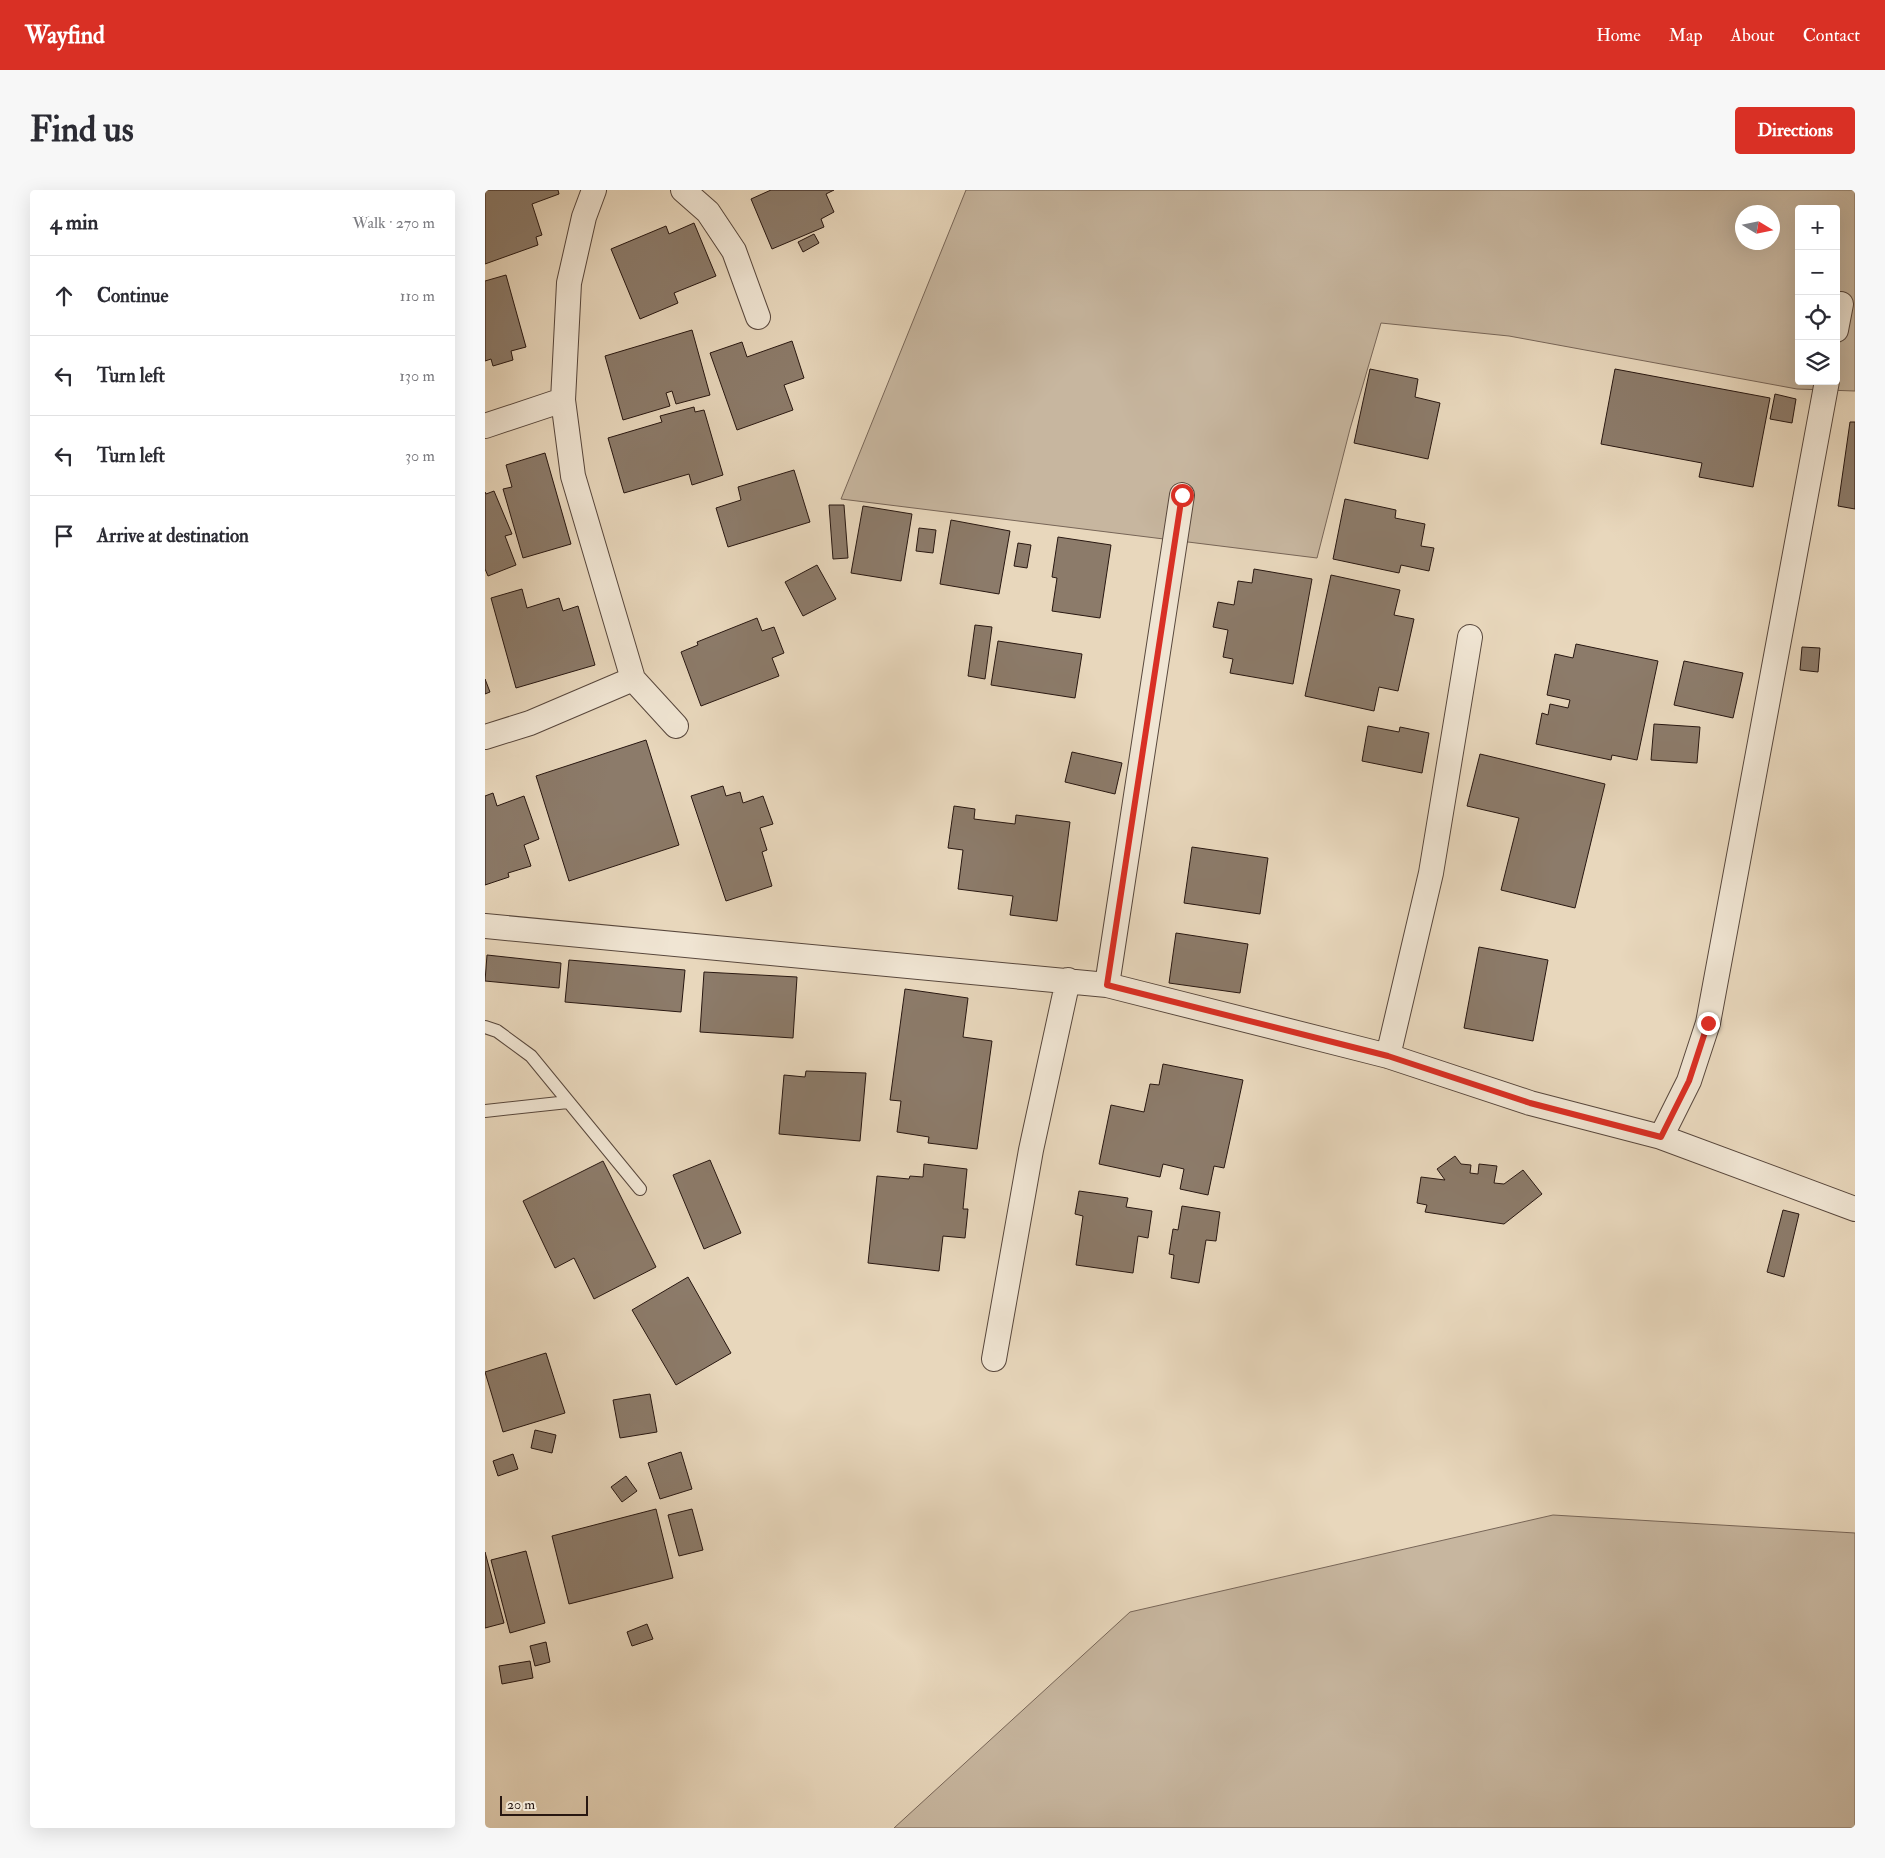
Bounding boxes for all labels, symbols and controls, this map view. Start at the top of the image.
text: Wayfind [25,20,105,51]
text: Home [1596,24,1641,47]
text: Map [1669,24,1703,47]
text: About [1731,24,1775,47]
text: Contact [1803,24,1860,47]
button: Directions [1735,107,1855,154]
text: Find us [30,108,134,152]
north arrow [1735,205,1780,250]
map controls [1795,205,1840,385]
button: + [1795,205,1840,250]
text: 4 min [50,209,98,236]
text: Walk · 270 m [353,213,435,233]
button: − [1795,250,1840,295]
icon: ahead [50,282,78,310]
text: Continue [97,284,168,308]
text: 110 m [400,286,435,306]
button: locate [1795,295,1840,340]
button: layers [1795,340,1840,385]
icon: left [50,362,78,390]
text: Turn left [97,364,165,388]
text: 130 m [399,366,435,386]
icon: left [50,442,78,470]
text: Turn left [97,444,165,468]
text: 30 m [405,446,435,466]
route start [1171,484,1194,507]
icon: arrive [50,522,78,550]
text: Arrive at destination [97,524,249,548]
route end [1697,1012,1720,1035]
scale bar [500,1793,587,1816]
text: 20 m [507,1796,535,1813]

